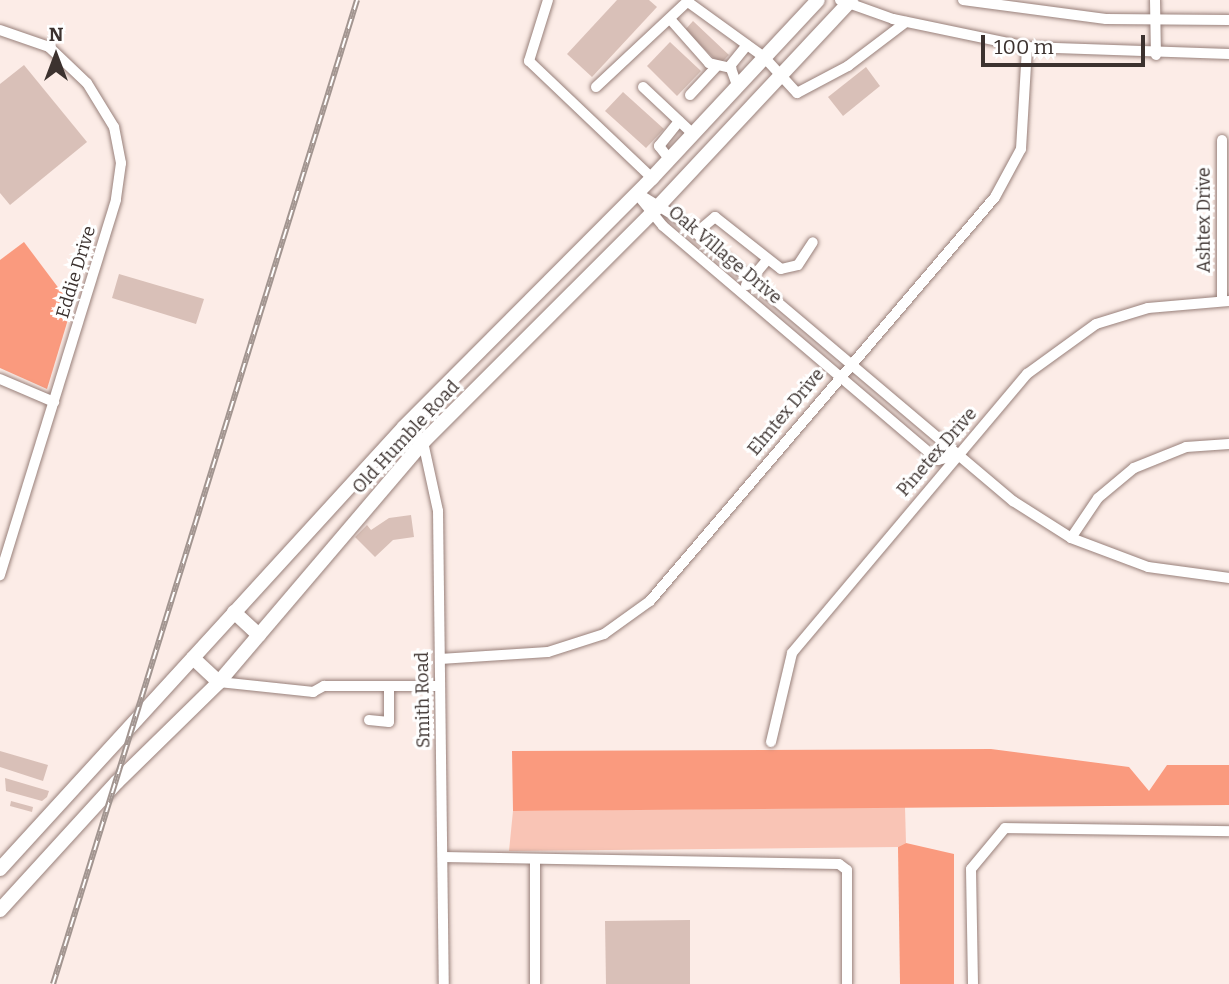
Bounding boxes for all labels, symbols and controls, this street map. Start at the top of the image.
north arrow [21,21,91,91]
scale bar [984,21,1148,65]
text: N [49,23,63,46]
text: 100 m [994,34,1054,60]
street label: Ashtex Drive [1193,167,1215,273]
street label: Oak Village Drive [664,201,786,309]
street label: Eddie Drive [52,223,100,321]
street label: Elmtex Drive [743,364,829,460]
street label: Old Humble Road [348,376,464,498]
street label: Pinetex Drive [893,403,981,501]
street label: Smith Road [411,652,435,748]

